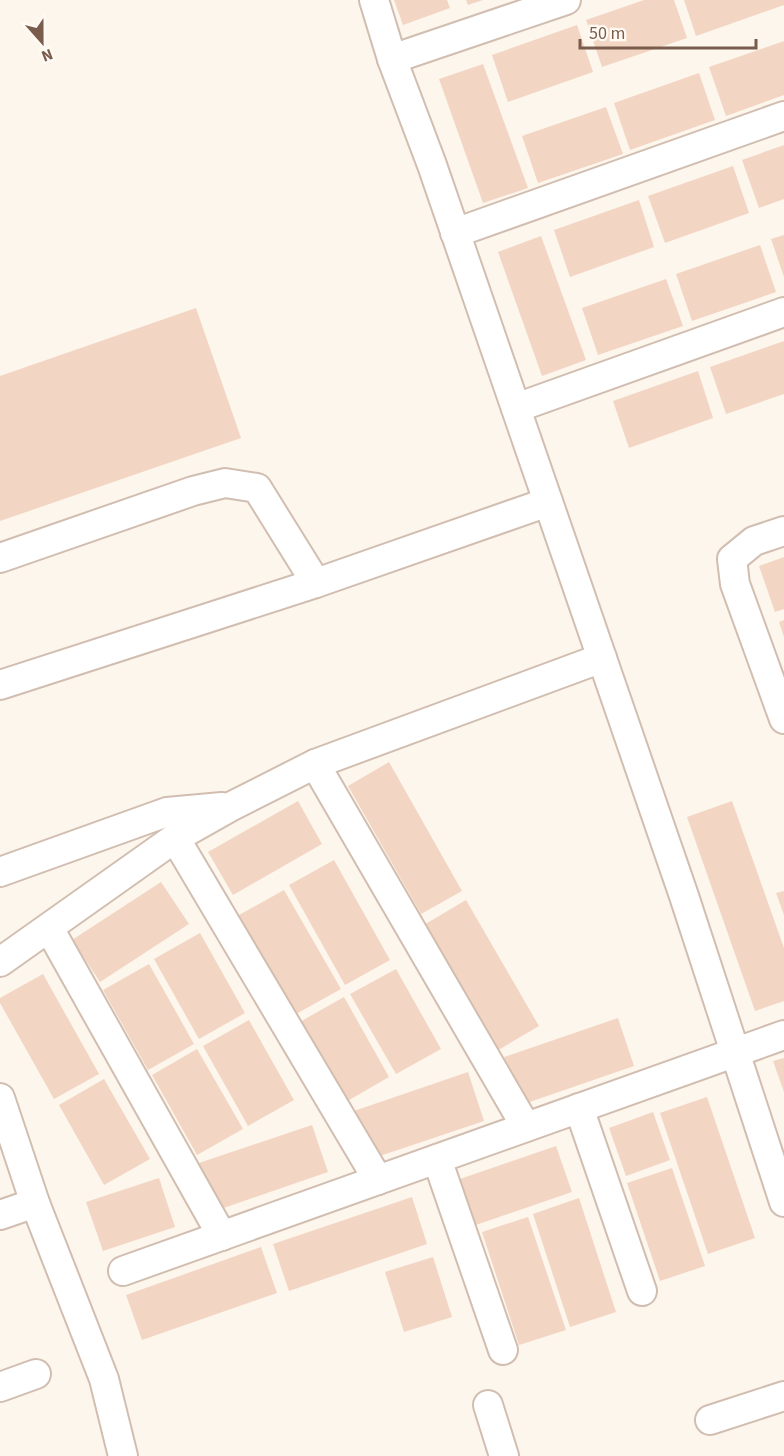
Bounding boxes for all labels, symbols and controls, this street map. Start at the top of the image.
north arrow [12,12,72,72]
scale bar [580,12,756,50]
text: 50 m [589,21,625,46]
text: N [38,43,56,67]

